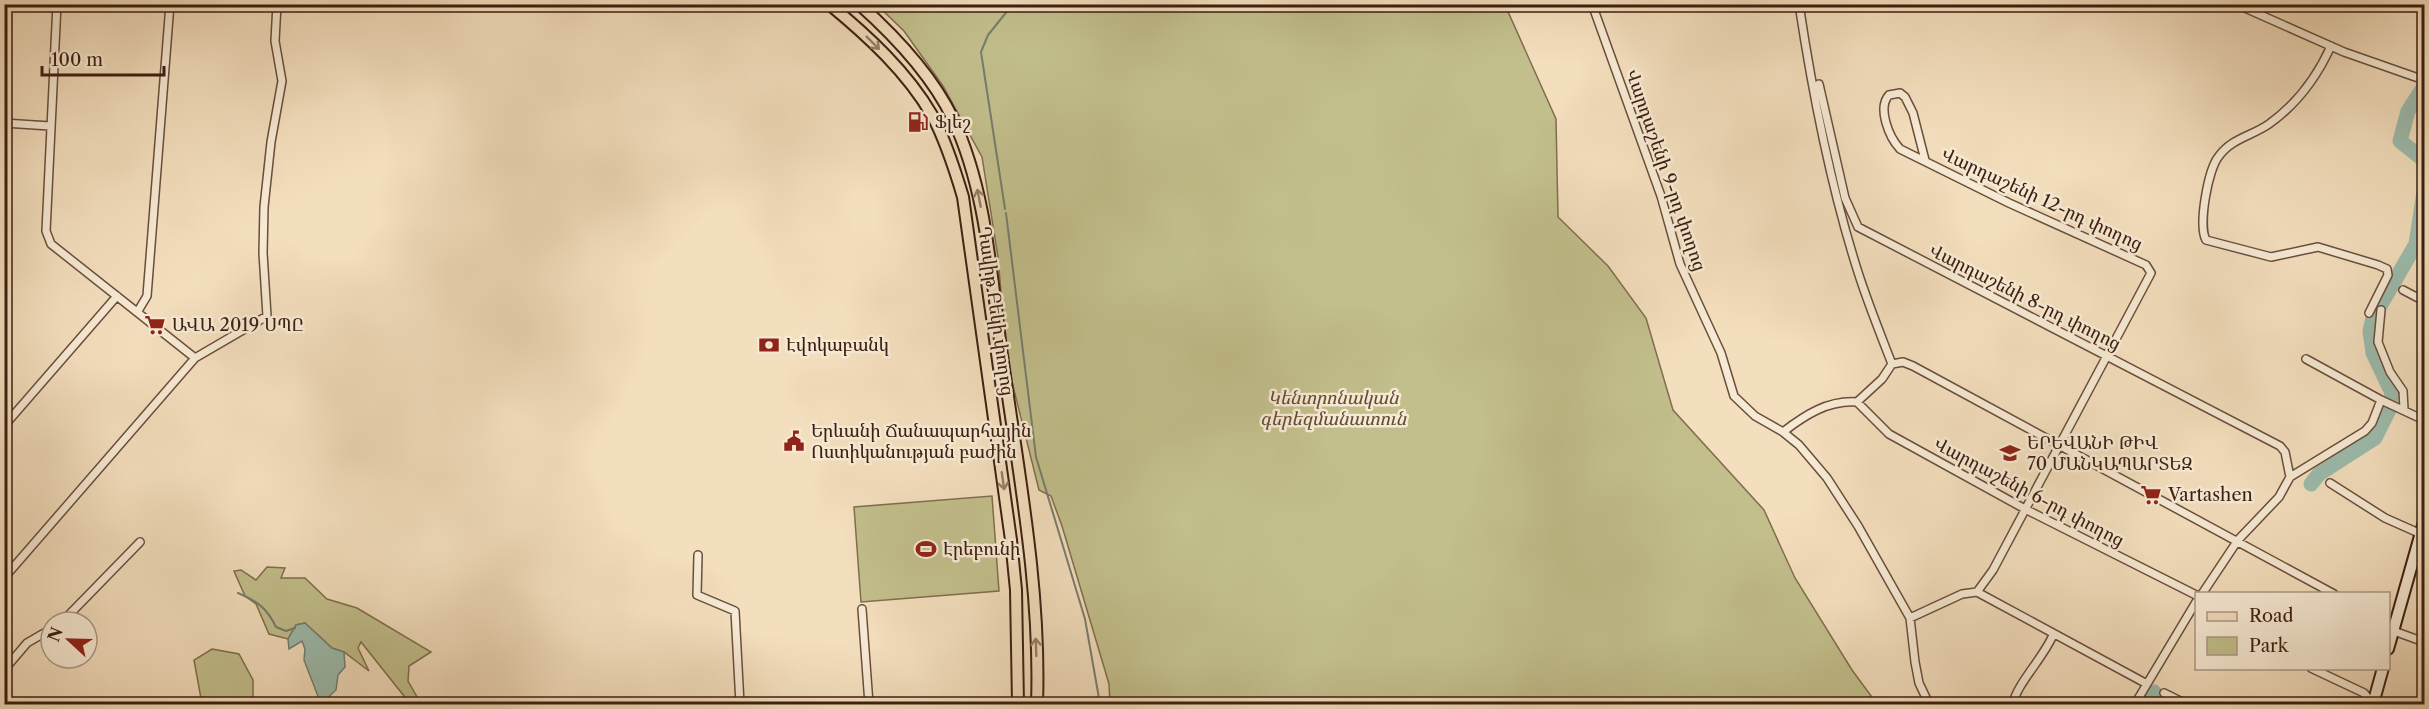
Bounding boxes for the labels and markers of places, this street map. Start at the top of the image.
fuel station icon: Ֆլեշ [906,110,930,134]
place label: Ֆլեշ [935,111,971,133]
supermarket icon: ԱՎԱ 2019 ՍՊԸ [143,313,167,337]
place label: ԱՎԱ 2019 ՍՊԸ [172,314,304,336]
bank icon: Էվոկաբանկ [757,333,781,357]
place label: Էվոկաբանկ [786,334,889,356]
place label: Երևանի Ճանապարհային Ոստիկանության բաժին [811,420,1031,463]
public building icon: Երևանի Ճանապարհային Ոստիկանության բաժին [782,429,806,453]
place label: ԵՐԵՎԱՆԻ ԹԻՎ 70 ՄԱՆԿԱՊԱՐՏԵԶ [2027,432,2192,475]
school or university icon: ԵՐԵՎԱՆԻ ԹԻՎ 70 ՄԱՆԿԱՊԱՐՏԵԶ [1998,441,2022,465]
supermarket icon: Vartashen [2139,483,2163,507]
place label: Vartashen [2167,484,2253,506]
sports icon: Էրեբունի [914,537,938,561]
place label: Էրեբունի [943,538,1020,560]

